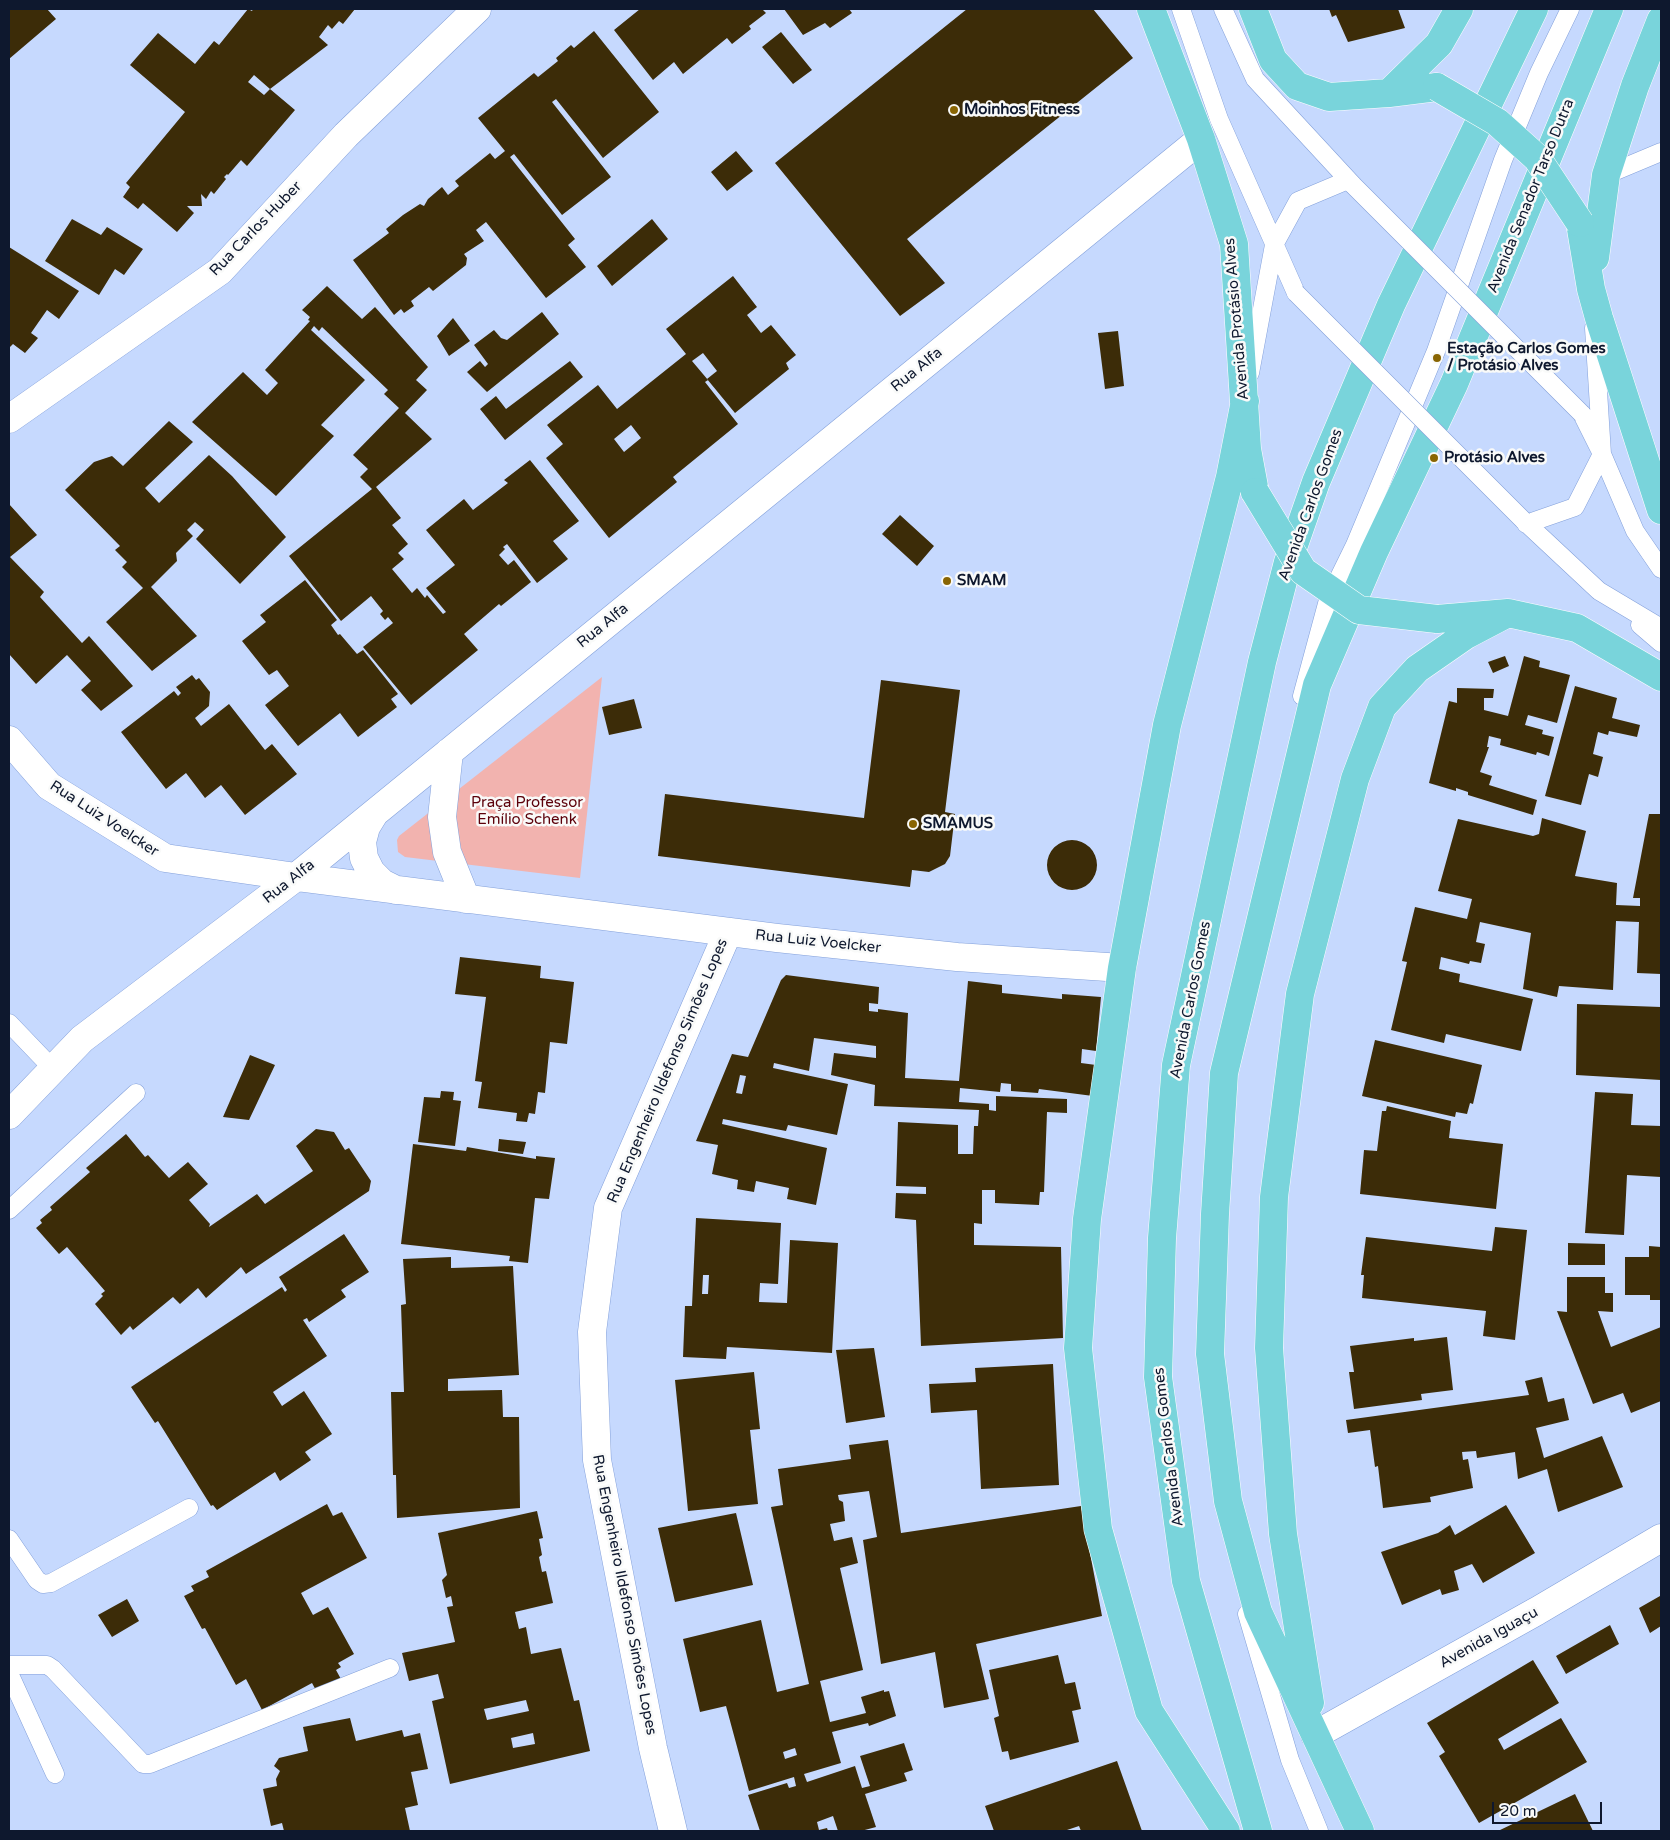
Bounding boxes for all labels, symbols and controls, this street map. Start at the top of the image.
street label: Avenida Senador Tarso Dutra [1484,96,1578,296]
place label: Moinhos Fitness [964,101,1080,119]
marker: Moinhos Fitness [948,104,960,116]
street label: Rua Carlos Huber [206,178,306,280]
street label: Avenida Protásio Alves [1221,237,1253,401]
place label: Estação Carlos Gomes / Protásio Alves [1447,340,1606,375]
street label: Rua Alfa [888,344,946,396]
marker: Estação Carlos Gomes / Protásio Alves [1431,352,1443,364]
street label: Avenida Carlos Gomes [1275,427,1347,583]
place label: Protásio Alves [1444,449,1545,467]
marker: Protásio Alves [1428,452,1440,464]
place label: SMAM [957,572,1006,590]
marker: SMAM [941,575,953,587]
street label: Rua Alfa [574,600,632,652]
street label: Rua Luiz Voelcker [46,777,162,861]
park label: Praça Professor Emílio Schenk [471,794,583,829]
place label: SMAMUS [923,815,993,833]
marker: SMAMUS [907,818,919,830]
street label: Rua Alfa [259,856,319,908]
street label: Avenida Carlos Gomes [1167,920,1215,1080]
street label: Rua Luiz Voelcker [754,926,882,958]
street label: Rua Engenheiro Ildefonso Simões Lopes [604,936,732,1206]
street label: Avenida Carlos Gomes [1150,1366,1188,1528]
street label: Rua Engenheiro Ildefonso Simões Lopes [588,1453,660,1737]
street label: Avenida Iguaçu [1437,1603,1541,1673]
scale bar [1495,1792,1605,1824]
text: 20 m [1500,1802,1537,1820]

